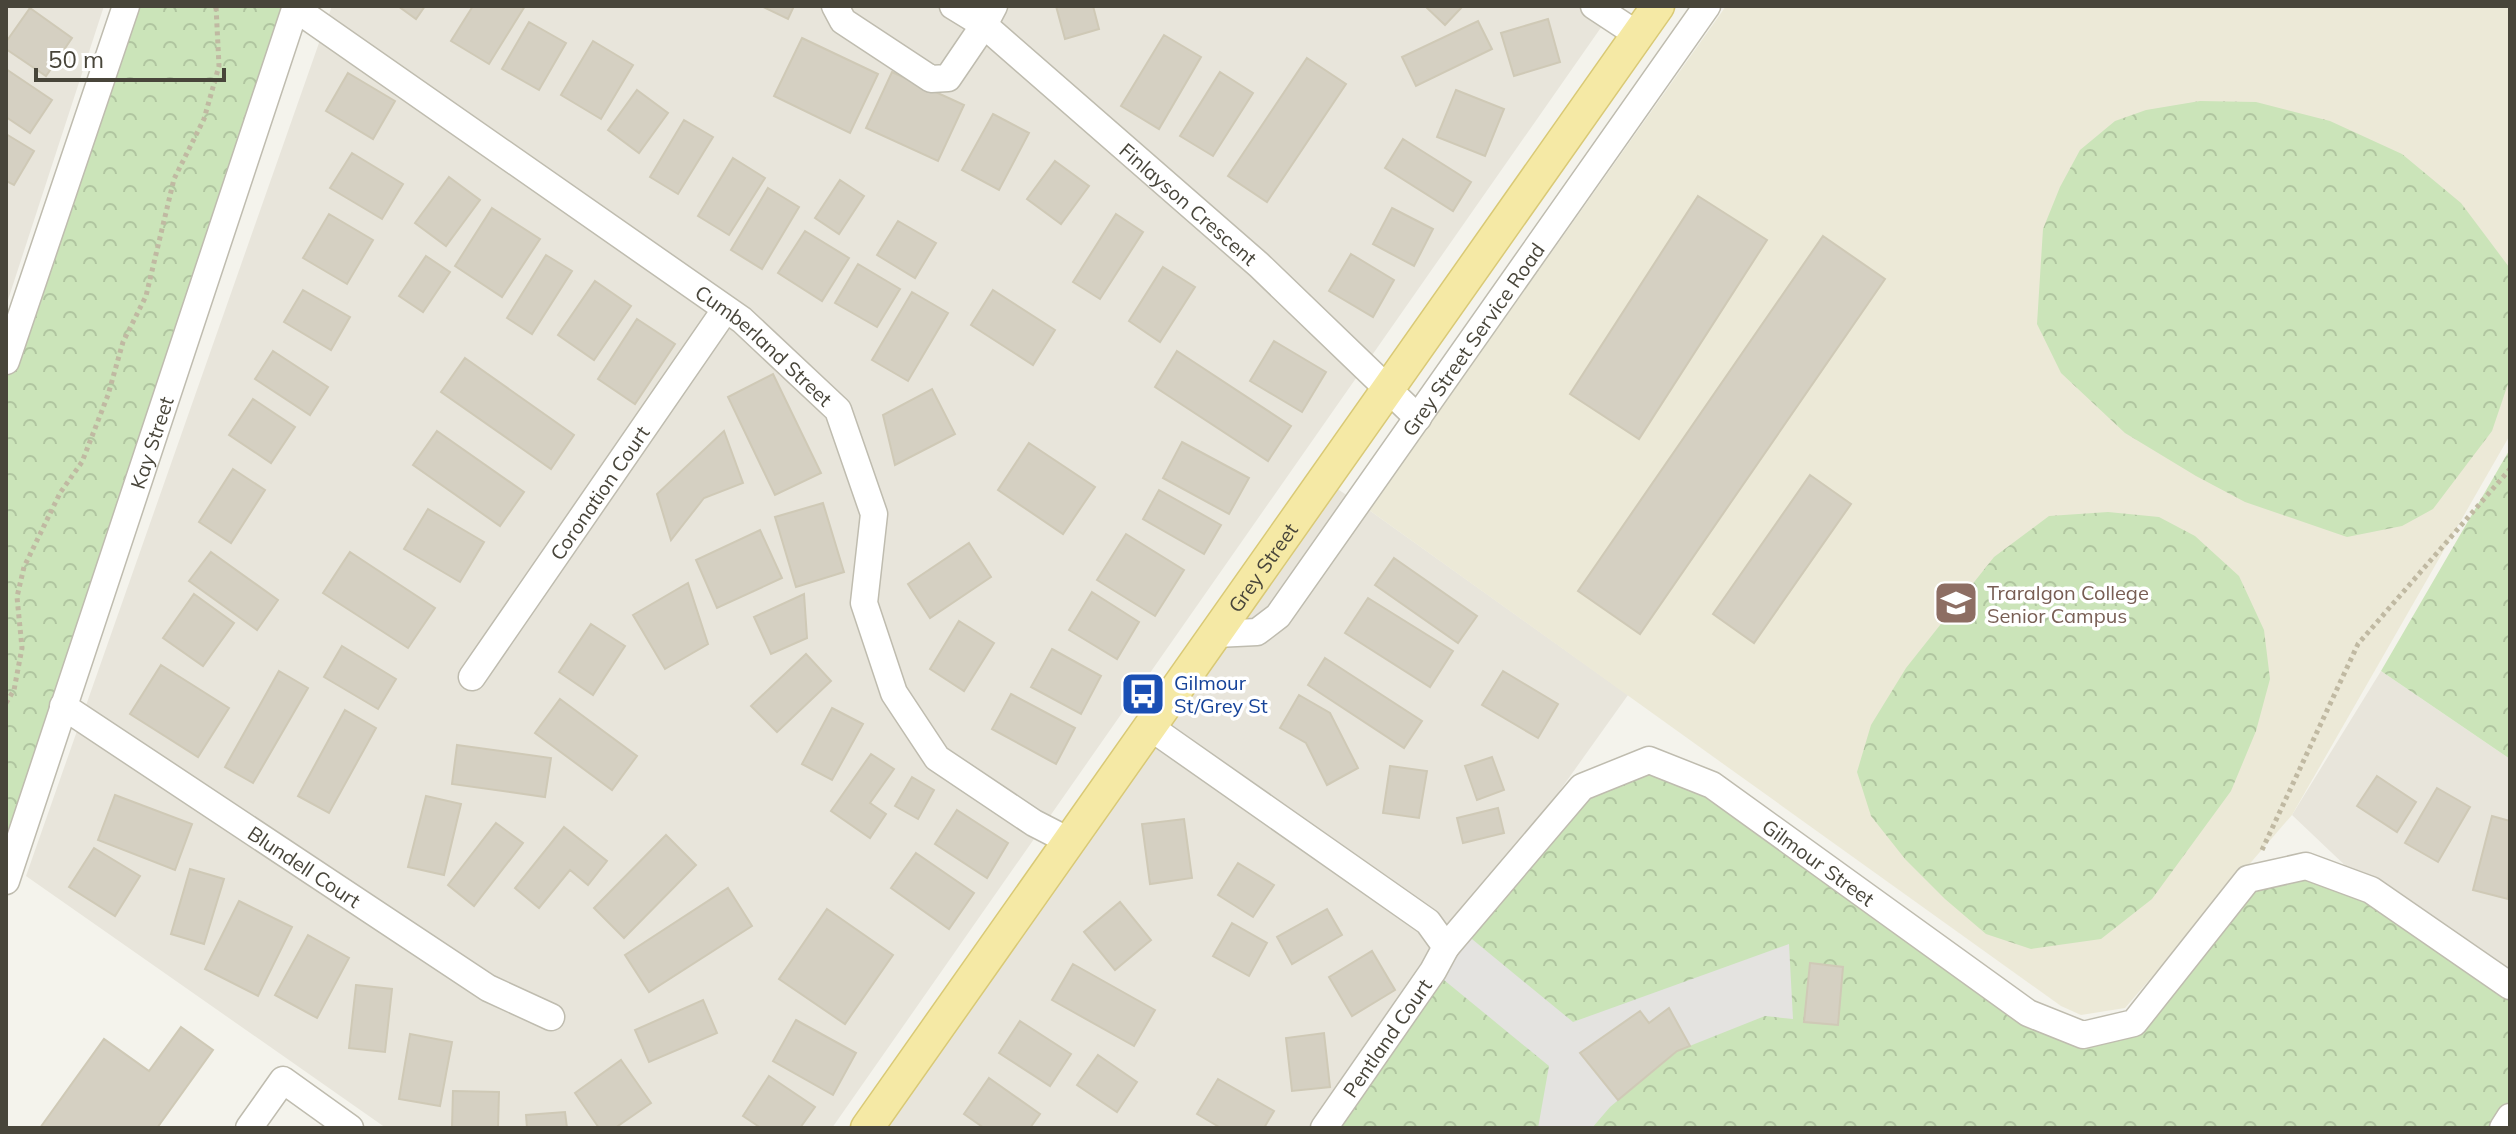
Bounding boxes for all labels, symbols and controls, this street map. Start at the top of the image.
scale bar [36,32,224,82]
text: 50 m [48,44,104,74]
street label: Finlayson Crescent [1115,137,1262,270]
street label: Grey Street Service Road [1396,238,1549,441]
street label: Cumberland Street [691,279,838,411]
street label: Kay Street [124,393,178,492]
street label: Coronation Court [544,421,654,565]
street label: Grey Street [1222,518,1302,617]
school or university icon: Traralgon College Senior Campus [1932,579,1980,627]
place label: Traralgon College Senior Campus [1987,580,2149,628]
bus stop icon: Gilmour St/Grey St [1119,670,1167,718]
place label: Gilmour St/Grey St [1174,670,1268,718]
street label: Gilmour Street [1758,813,1880,911]
street label: Blundell Court [244,820,366,913]
street label: Pentland Court [1337,974,1437,1102]

